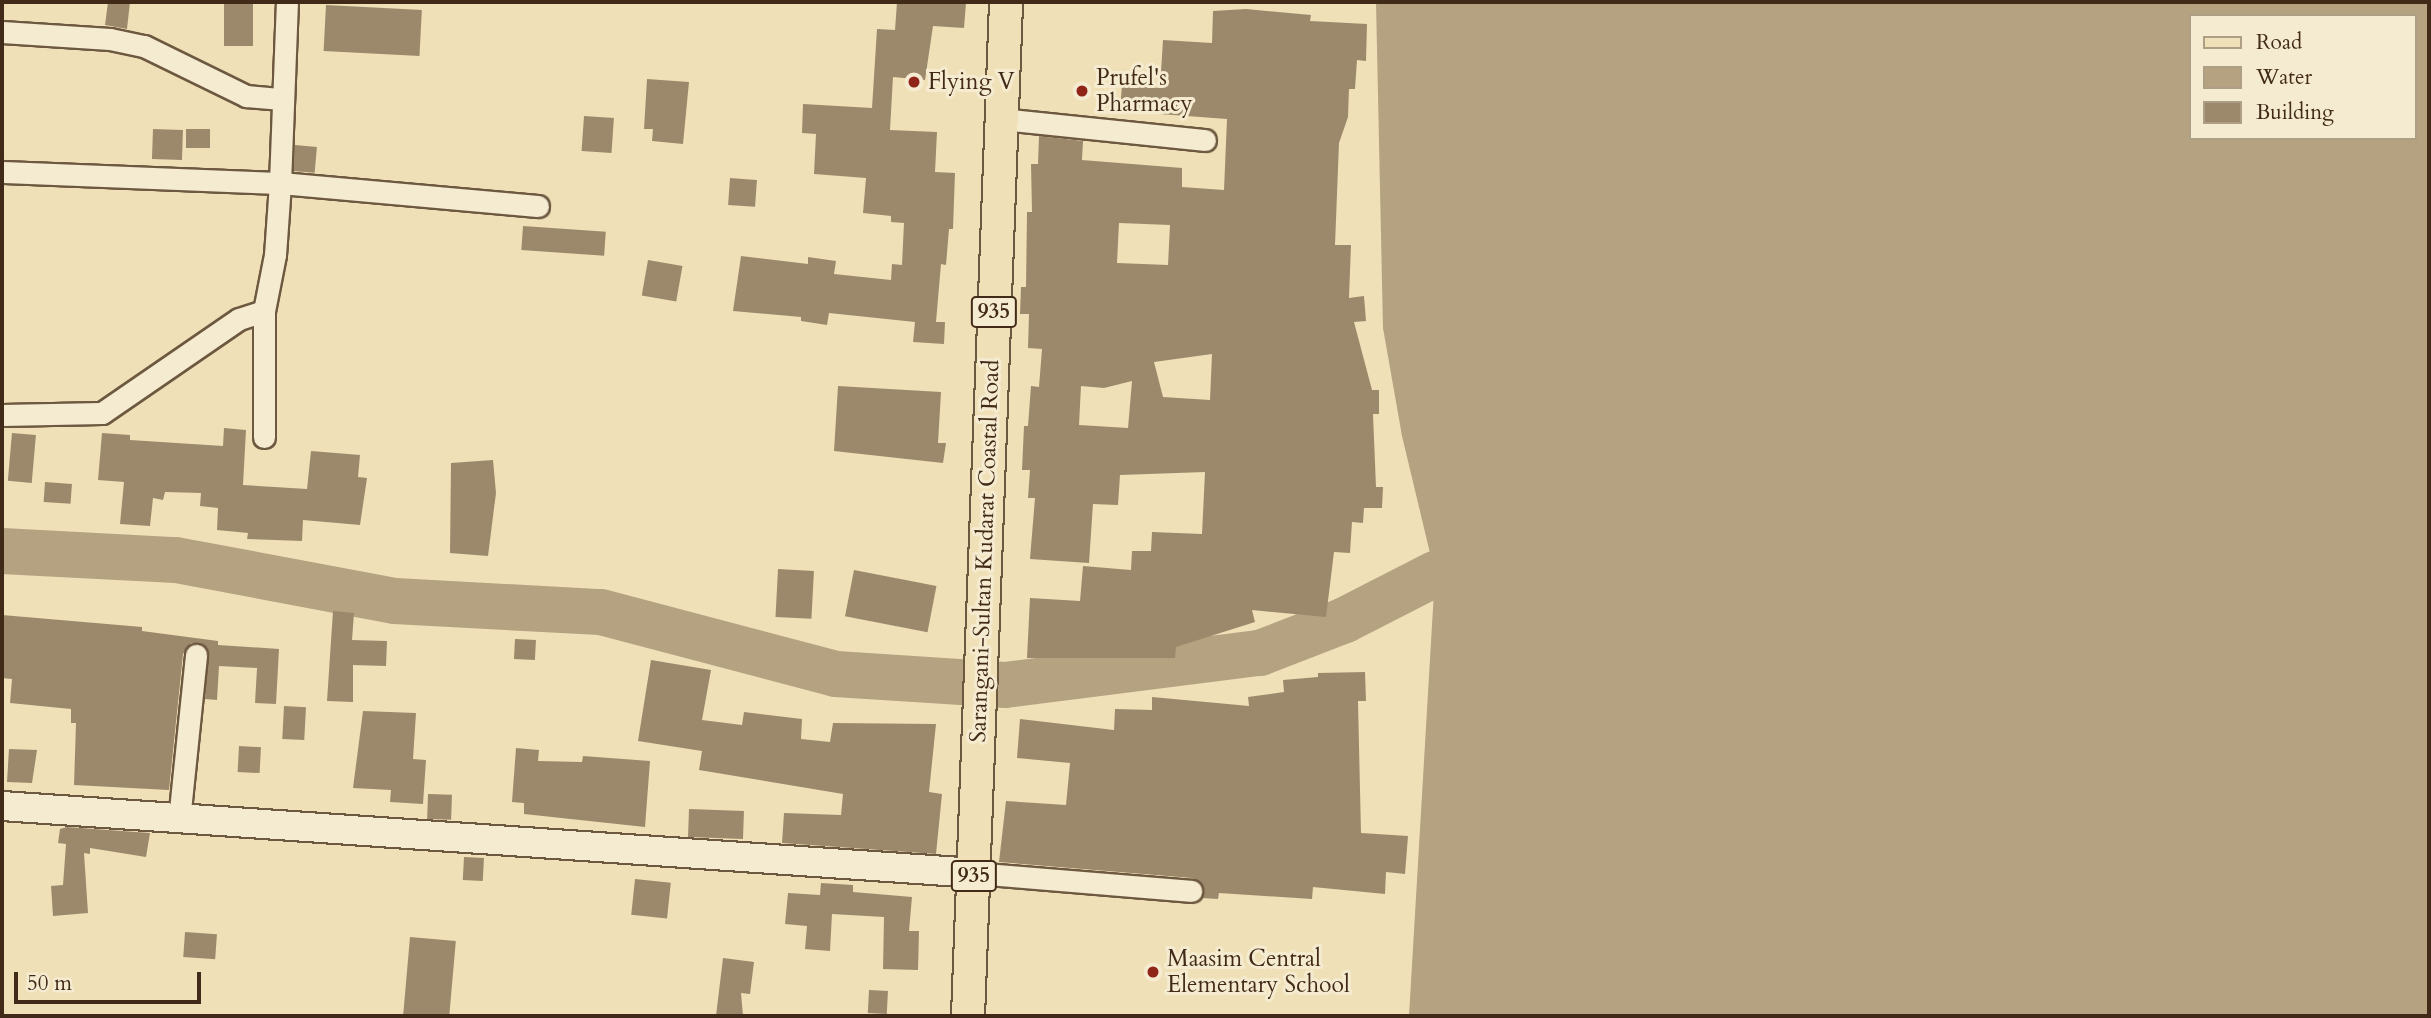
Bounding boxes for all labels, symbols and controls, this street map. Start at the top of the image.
legend [2190,14,2417,140]
text: Road [2256,28,2302,57]
text: Water [2256,63,2312,92]
place label: Prufel's Pharmacy [1096,64,1193,118]
place label: Flying V [928,68,1015,96]
marker: Flying V [906,74,922,90]
marker: Prufel's Pharmacy [1074,83,1090,99]
text: Building [2256,98,2334,127]
road number: 935 [970,294,1018,330]
street label: Sarangani-Sultan Kudarat Coastal Road [965,359,1005,743]
road number: 935 [950,858,998,894]
place label: Maasim Central Elementary School [1167,945,1350,999]
scale bar [18,958,205,1002]
marker: Maasim Central Elementary School [1145,964,1161,980]
text: 50 m [27,969,72,998]

